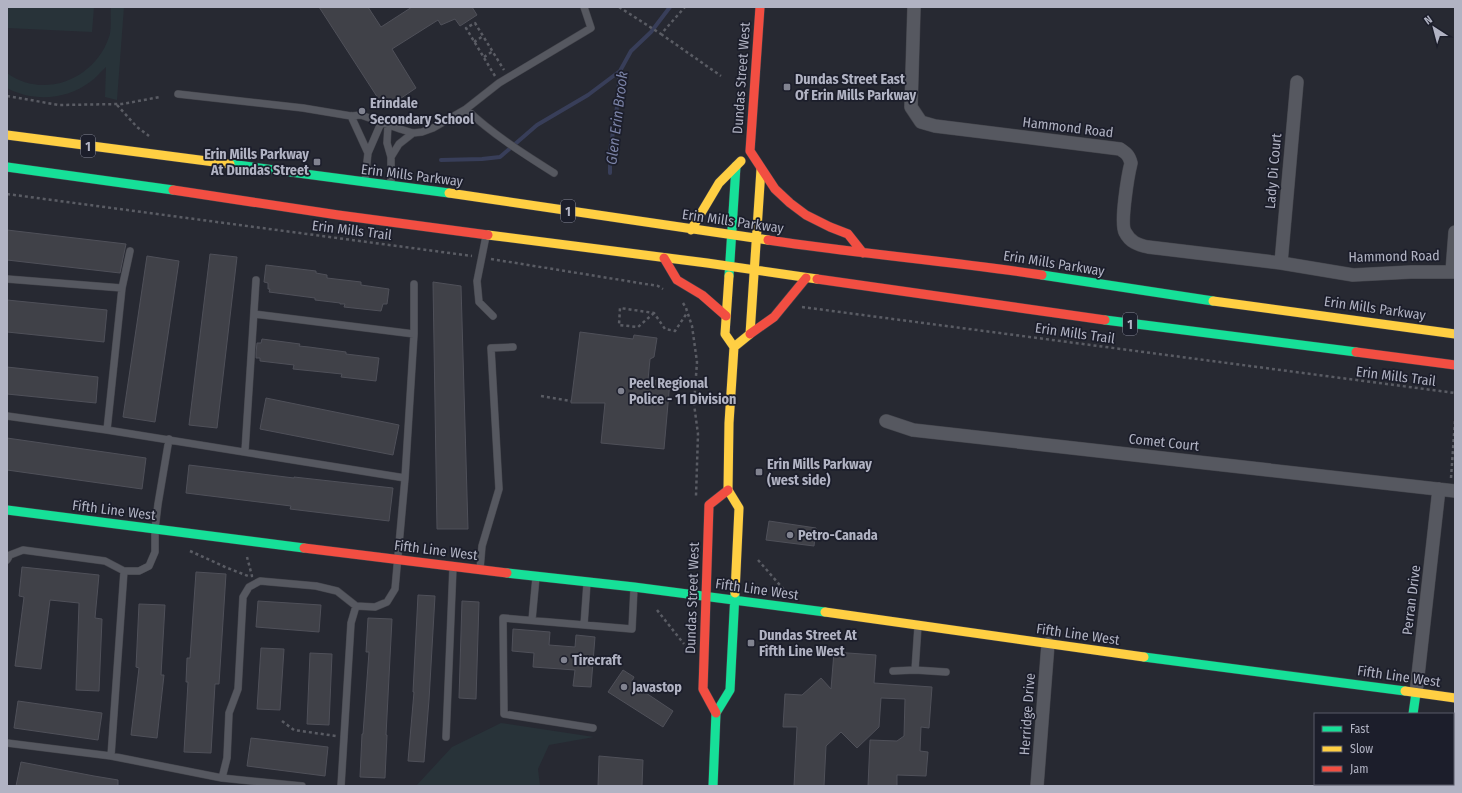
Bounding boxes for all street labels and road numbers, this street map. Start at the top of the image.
street label: Dundas Street West [729,21,754,134]
street label: Hammond Road [1022,113,1114,142]
street label: Lady Di Court [1262,132,1285,210]
road number: 1 [81,135,95,157]
street label: Erin Mills Parkway [360,161,465,190]
road number: 1 [561,200,575,222]
street label: Erin Mills Parkway [681,206,786,237]
street label: Erin Mills Trail [311,217,393,244]
street label: Erin Mills Parkway [1002,247,1107,280]
street label: Hammond Road [1348,247,1440,266]
street label: Erin Mills Parkway [1323,293,1428,324]
road number: 1 [1123,313,1137,335]
street label: Erin Mills Trail [1034,319,1116,348]
street label: Erin Mills Trail [1355,363,1437,390]
street label: Comet Court [1128,430,1200,455]
street label: Fifth Line West [71,497,157,524]
street label: Fifth Line West [393,537,479,564]
street label: Dundas Street West [682,541,703,654]
street label: Perran Drive [1399,564,1424,636]
street label: Fifth Line West [714,575,800,604]
street label: Fifth Line West [1035,620,1121,649]
street label: Fifth Line West [1356,662,1442,691]
street label: Herridge Drive [1016,672,1039,756]

